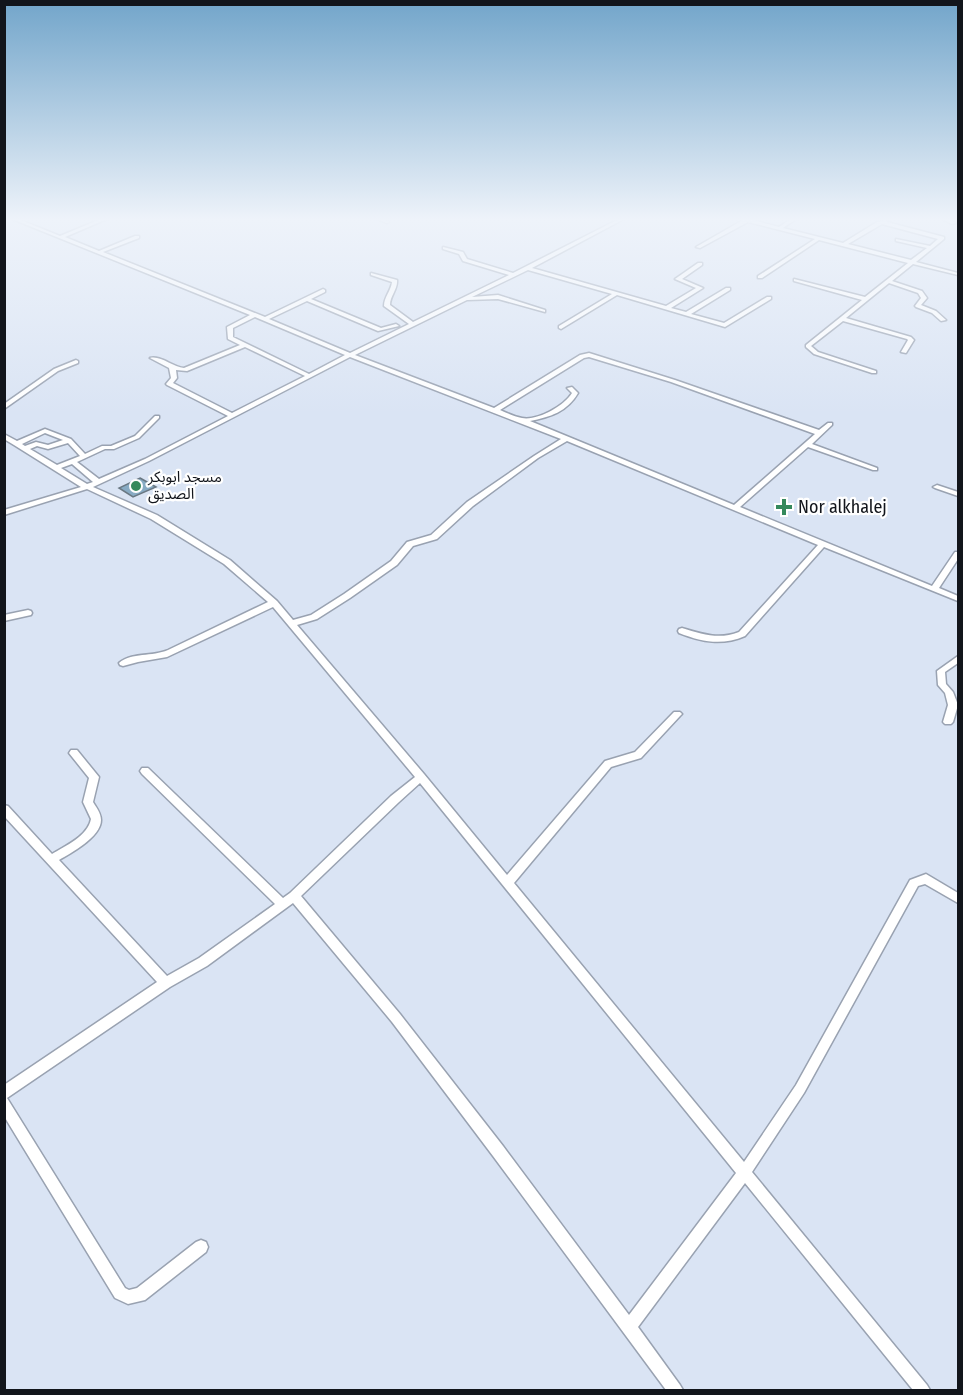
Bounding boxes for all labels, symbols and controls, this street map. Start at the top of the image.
place label: مسجد ابوبكر الصديق [147,468,222,504]
marker: مسجد ابوبكر الصديق [129,479,143,493]
place label: Nor alkhalej [798,496,887,518]
marker: Nor alkhalej [775,498,793,516]

